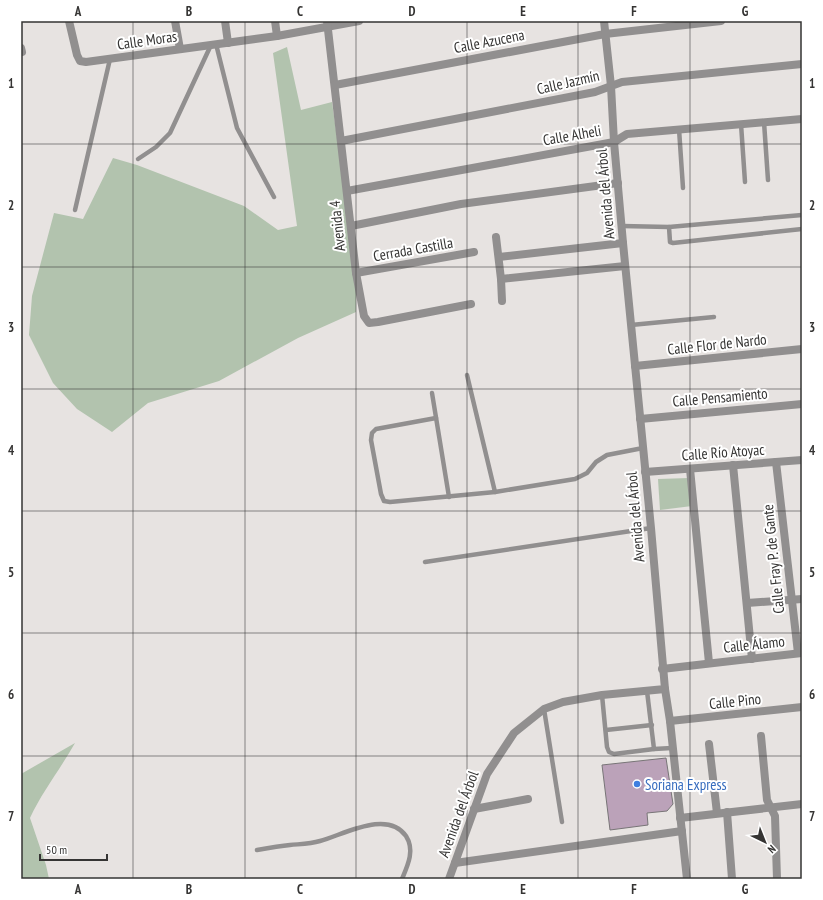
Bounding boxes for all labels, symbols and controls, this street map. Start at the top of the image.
text: A [74,3,82,20]
text: B [186,3,192,20]
text: C [297,3,303,20]
text: D [409,3,416,20]
text: E [520,3,526,20]
text: F [631,3,637,20]
text: G [742,3,749,20]
street label: Calle Azucena [452,25,526,57]
street label: Calle Moras [116,26,178,54]
street label: Calle Jazmín [535,66,601,98]
text: 1 [8,75,14,92]
text: 1 [809,75,815,92]
street label: Calle Alheli [541,121,603,149]
street label: Avenida del Árbol [592,147,618,240]
text: 2 [8,197,14,214]
text: 2 [809,197,815,214]
street label: Avenida 4 [325,199,349,252]
street label: Cerrada Castilla [372,233,454,265]
text: 3 [8,319,14,336]
text: 3 [809,319,815,336]
street label: Calle Flor de Nardo [667,329,767,359]
street label: Calle Pensamiento [672,383,768,411]
street label: Calle Río Atoyac [681,440,766,464]
text: 4 [8,442,15,459]
text: 4 [809,442,816,459]
street label: Avenida del Árbol [622,470,648,563]
street label: Calle Fray P. de Gante [758,503,788,615]
text: 5 [8,564,14,581]
text: 5 [809,564,815,581]
street label: Calle Álamo [722,631,786,657]
text: 6 [8,686,14,703]
text: 6 [809,686,815,703]
street label: Calle Pino [708,689,762,713]
street label: Avenida del Árbol [434,768,483,860]
place label: Soriana Express [645,775,727,794]
marker: Soriana Express [632,779,642,789]
text: 7 [8,808,14,825]
text: 7 [809,808,815,825]
north arrow [745,822,785,862]
scale bar [40,836,107,862]
text: 50 m [46,842,67,857]
text: N [765,842,779,856]
text: A [74,881,82,898]
text: B [186,881,192,898]
text: C [297,881,303,898]
text: D [409,881,416,898]
text: E [520,881,526,898]
text: F [631,881,637,898]
text: G [742,881,749,898]

